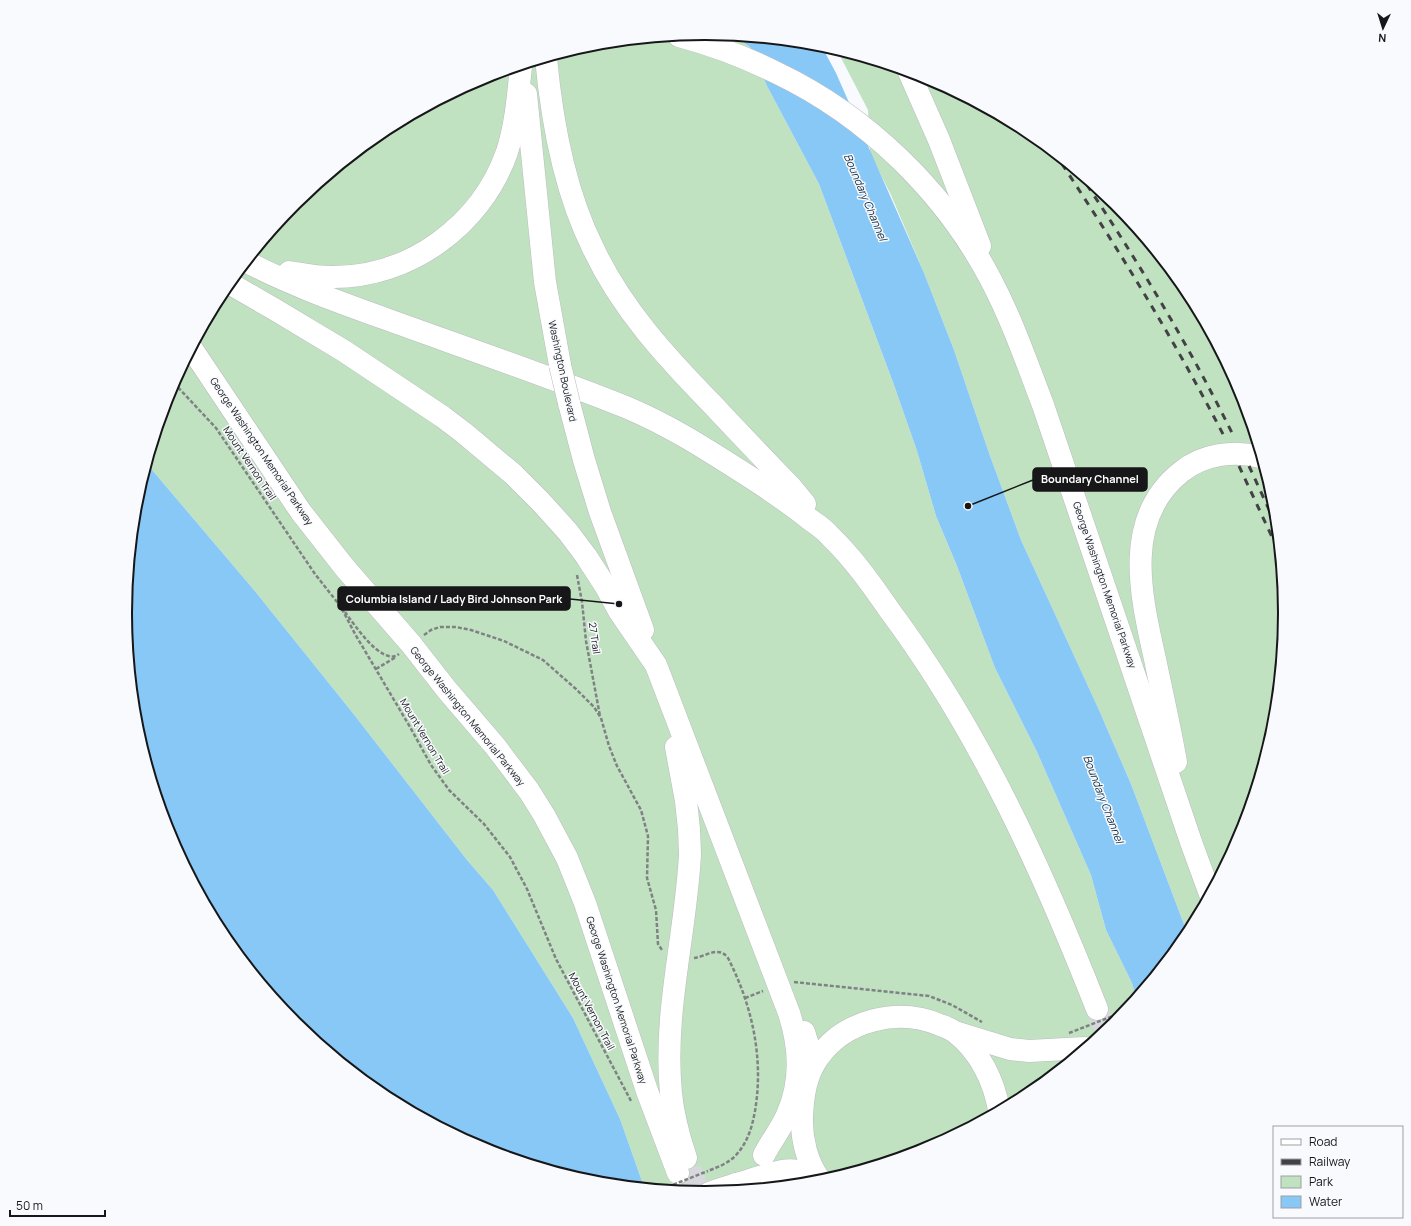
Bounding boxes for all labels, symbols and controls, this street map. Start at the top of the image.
north arrow [1363,8,1403,48]
text: N [1378,31,1387,46]
water label: Boundary Channel [841,151,892,244]
street label: Washington Boulevard [545,319,581,423]
street label: George Washington Memorial Parkway [207,374,317,528]
street label: Mount Vernon Trail [220,423,280,503]
callout: Boundary Channel [1033,468,1147,491]
text: Boundary Channel [1041,471,1139,486]
street label: George Washington Memorial Parkway [1070,500,1140,671]
callout: Columbia Island / Lady Bird Johnson Park [338,587,570,610]
text: Columbia Island / Lady Bird Johnson Park [346,591,563,606]
street label: 27 Trail [586,621,604,655]
street label: George Washington Memorial Parkway [407,643,529,789]
street label: Mount Vernon Trail [397,696,453,776]
water label: Boundary Channel [1080,753,1128,847]
street label: George Washington Memorial Parkway [583,914,651,1086]
street label: Mount Vernon Trail [566,970,618,1052]
legend [1273,1126,1403,1218]
text: Road [1309,1133,1337,1150]
text: Railway [1309,1153,1351,1170]
text: Park [1309,1173,1334,1190]
scale bar [10,1192,105,1218]
text: Water [1309,1193,1343,1210]
text: 50 m [16,1197,43,1214]

